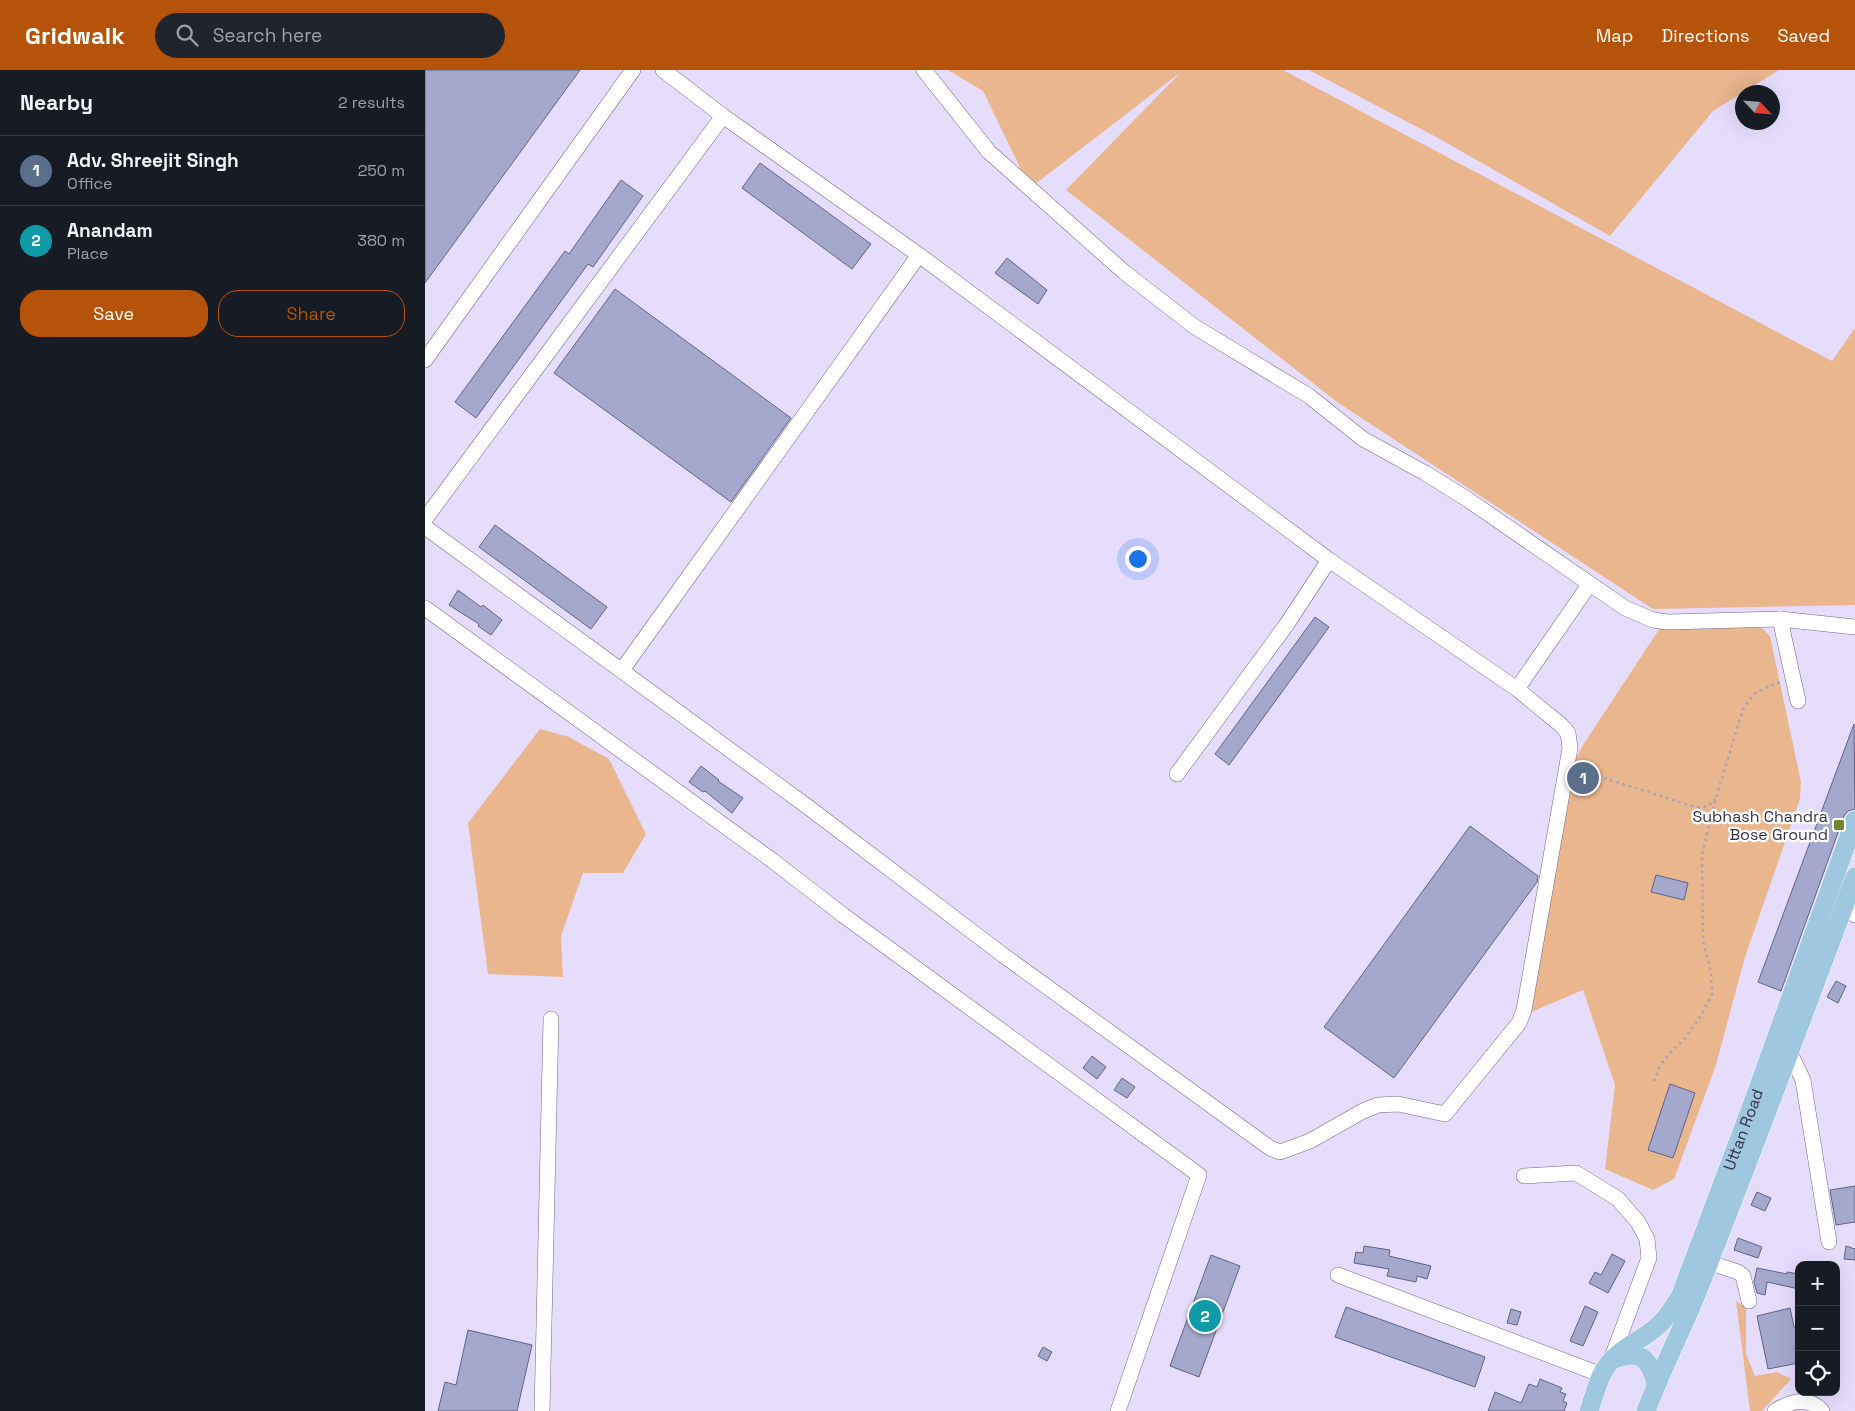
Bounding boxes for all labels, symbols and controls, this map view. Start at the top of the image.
search box [155,13,505,58]
text: Gridwalk [25,20,125,51]
icon: search [173,21,201,49]
text: Search here [213,23,322,48]
text: Map [1596,24,1633,47]
text: Directions [1661,24,1750,47]
text: Saved [1778,24,1830,47]
north arrow [1735,85,1780,130]
text: Nearby [20,89,93,116]
text: 2 results [338,92,405,113]
text: Adv. Shreejit Singh [67,148,239,173]
text: 1 [32,160,40,181]
text: 250 m [358,160,405,181]
text: Office [67,173,113,194]
text: Anandam [67,218,153,243]
text: 2 [31,230,41,251]
text: 380 m [357,230,405,251]
text: Place [67,243,109,264]
button: Save [20,290,208,337]
button: Share [218,290,405,337]
your location [1125,546,1151,572]
pin: 1 [1567,759,1599,797]
place label: Subhash Chandra Bose Ground [1692,806,1828,845]
marker: Subhash Chandra Bose Ground [1832,818,1846,832]
street label: Uttan Road [1718,1086,1768,1174]
map controls [1795,1261,1840,1396]
button: + [1795,1261,1840,1306]
pin: 2 [1189,1297,1221,1335]
button: − [1795,1306,1840,1351]
button: locate [1795,1351,1840,1396]

